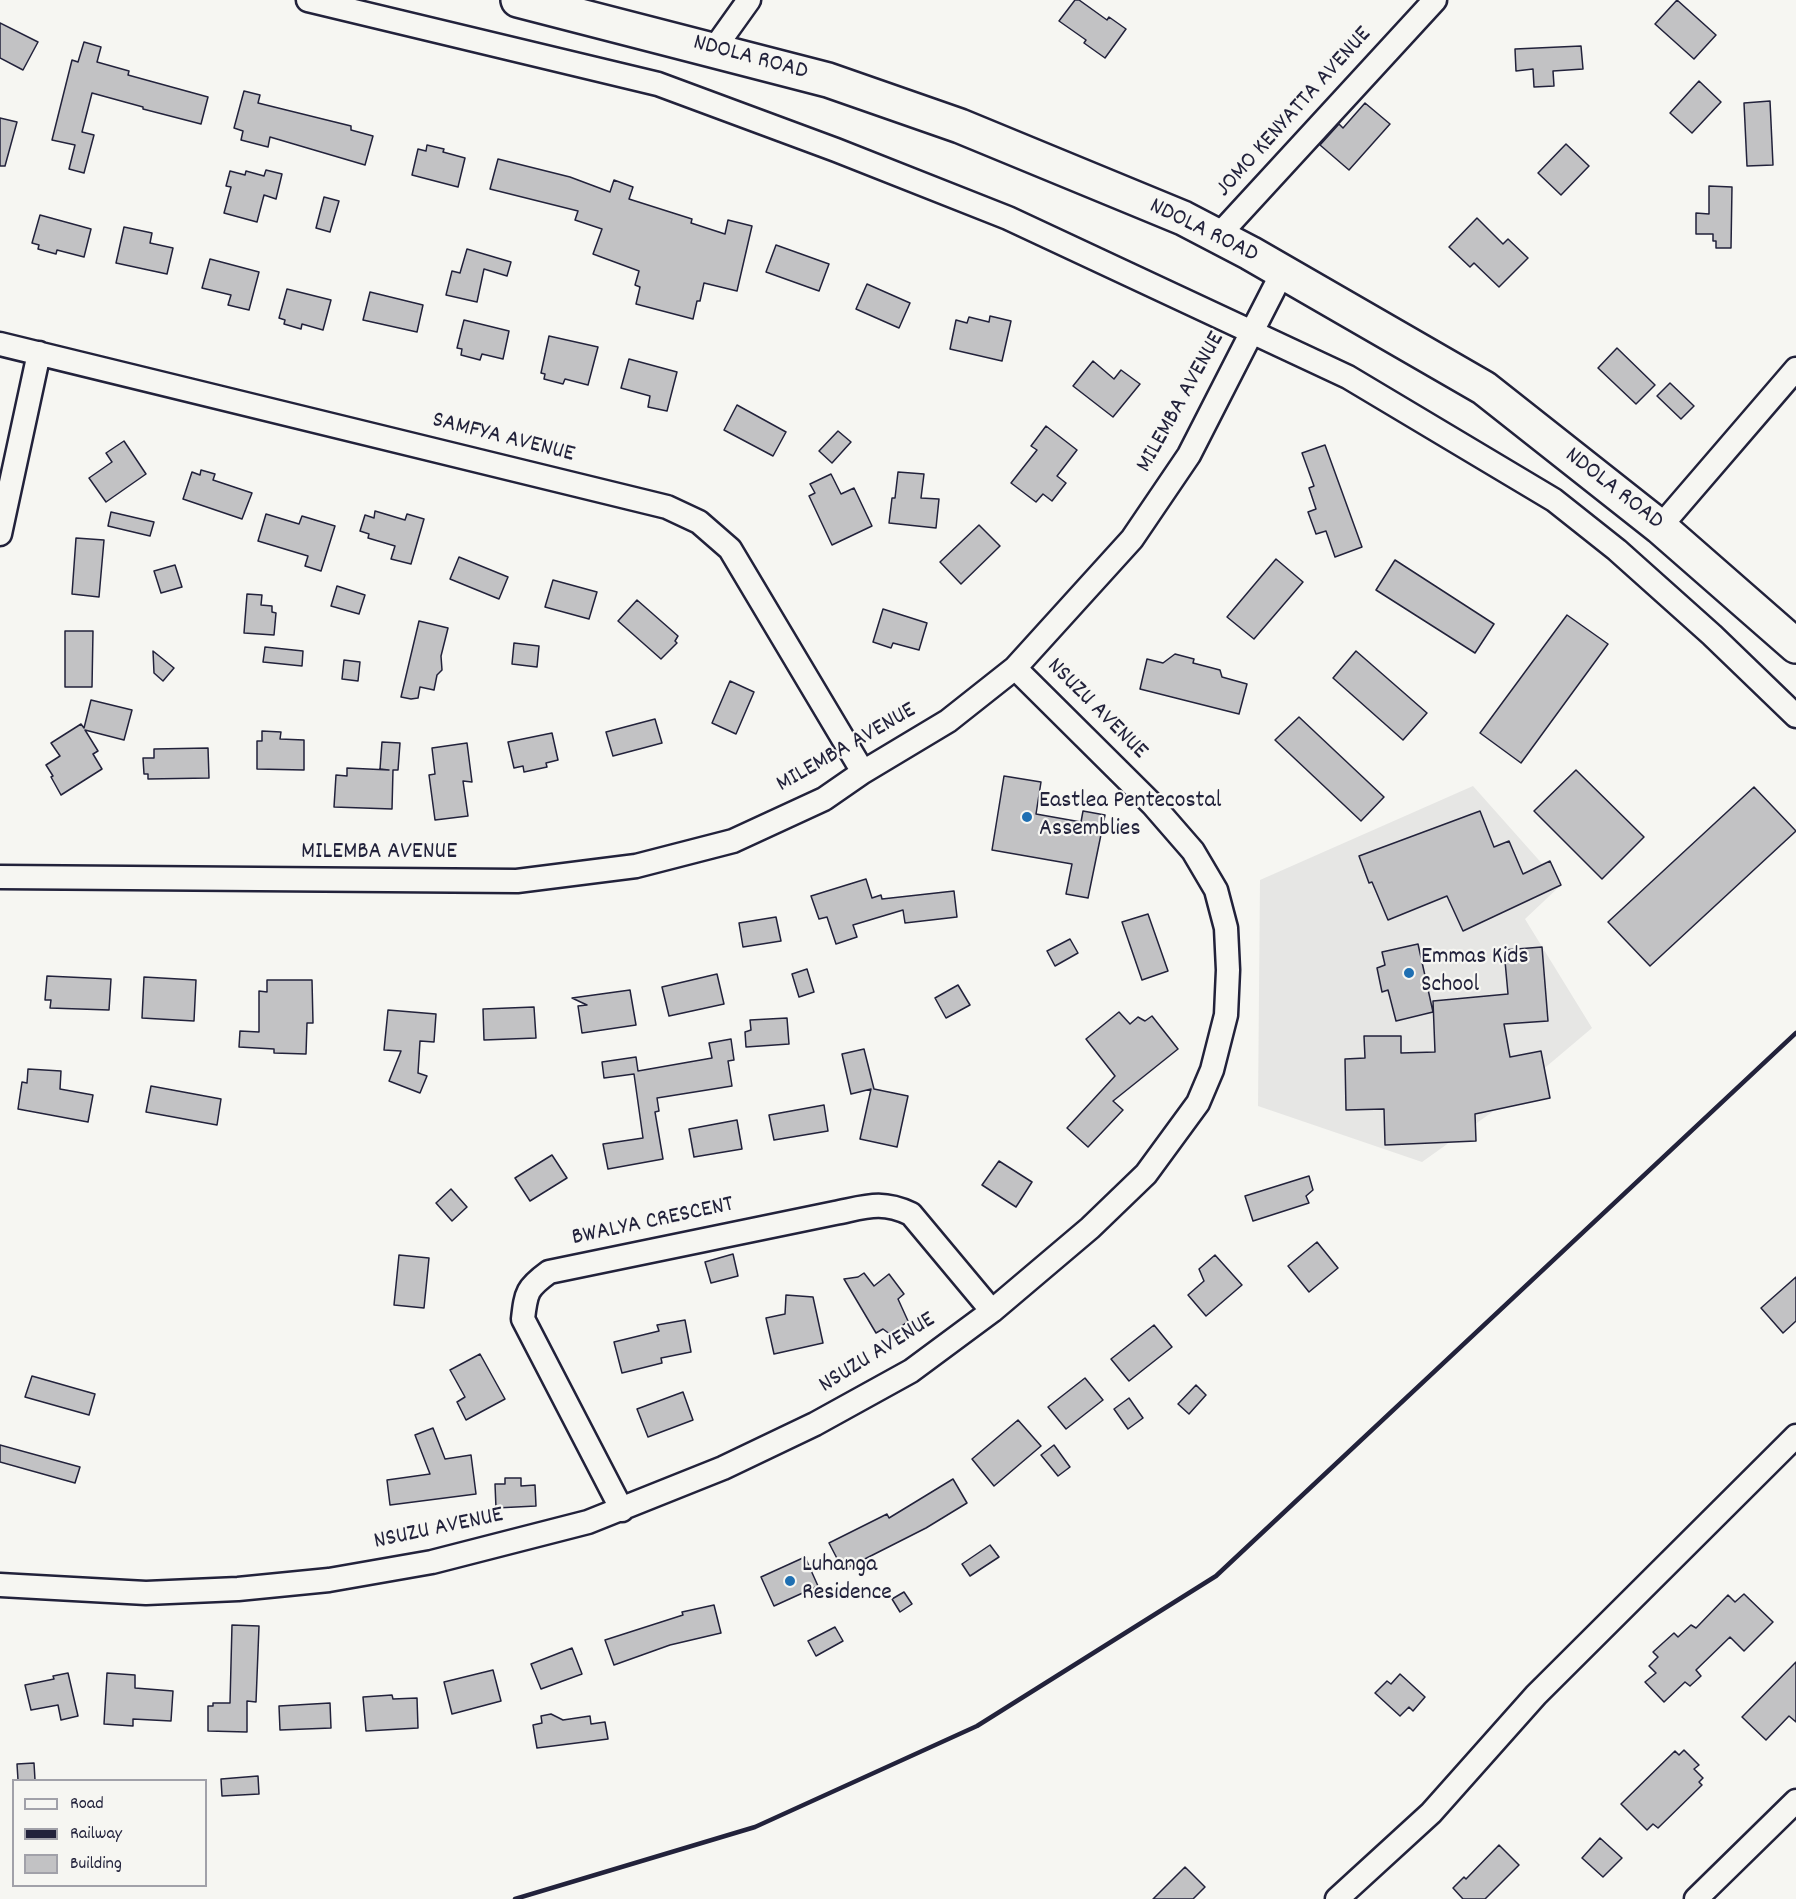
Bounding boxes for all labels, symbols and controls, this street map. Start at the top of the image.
street label: JOMO KENYATTA AVENUE [1211,22,1379,204]
street label: NDOLA ROAD [690,30,810,88]
street label: NDOLA ROAD [1144,193,1262,271]
street label: MILEMBA AVENUE [1132,328,1232,478]
street label: SAMFYA AVENUE [429,407,577,471]
street label: NDOLA ROAD [1558,443,1668,537]
street label: NSUZU AVENUE [1039,653,1153,767]
street label: MILEMBA AVENUE [772,697,922,801]
place label: Eastlea Pentecostal Assemblies [1039,789,1221,845]
marker: Eastlea Pentecostal Assemblies [1020,810,1034,824]
street label: MILEMBA AVENUE [301,840,457,868]
place label: Emmas Kids School [1421,945,1529,1001]
marker: Emmas Kids School [1402,966,1416,980]
street label: BWALYA CRESCENT [569,1192,737,1254]
street label: NSUZU AVENUE [815,1307,941,1401]
street label: NSUZU AVENUE [372,1502,506,1558]
place label: Luhanga Residence [802,1553,892,1609]
marker: Luhanga Residence [783,1574,797,1588]
legend [12,1779,207,1887]
text: Road [70,1792,104,1817]
text: Railway [70,1822,122,1847]
text: Building [70,1852,122,1877]

